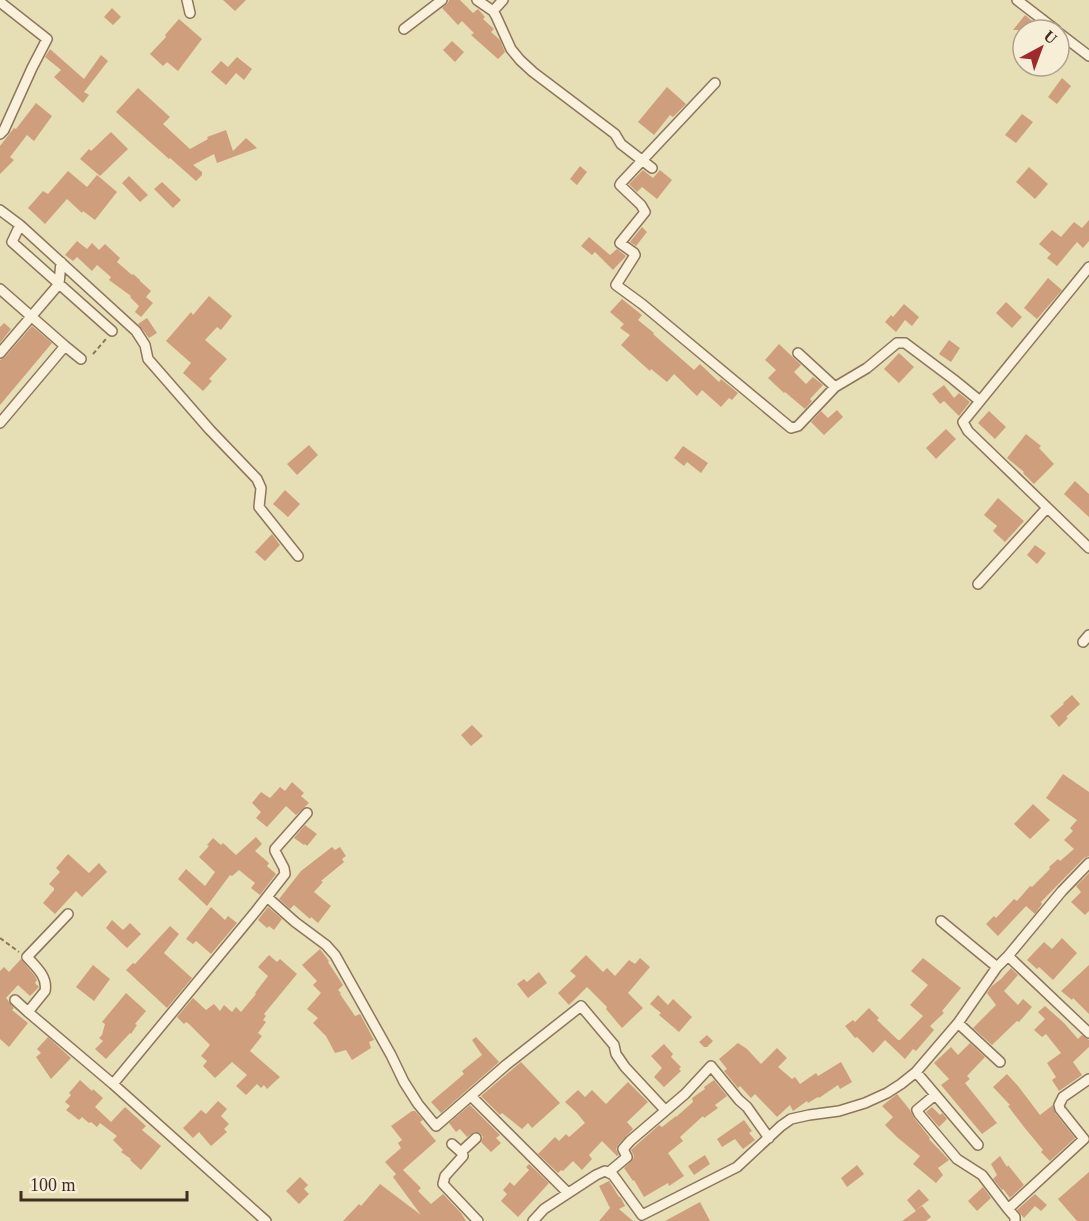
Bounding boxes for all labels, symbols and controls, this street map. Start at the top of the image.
north arrow [1011,18,1071,78]
text: U [1041,27,1061,48]
scale bar [21,1164,188,1202]
text: 100 m [30,1175,76,1195]

